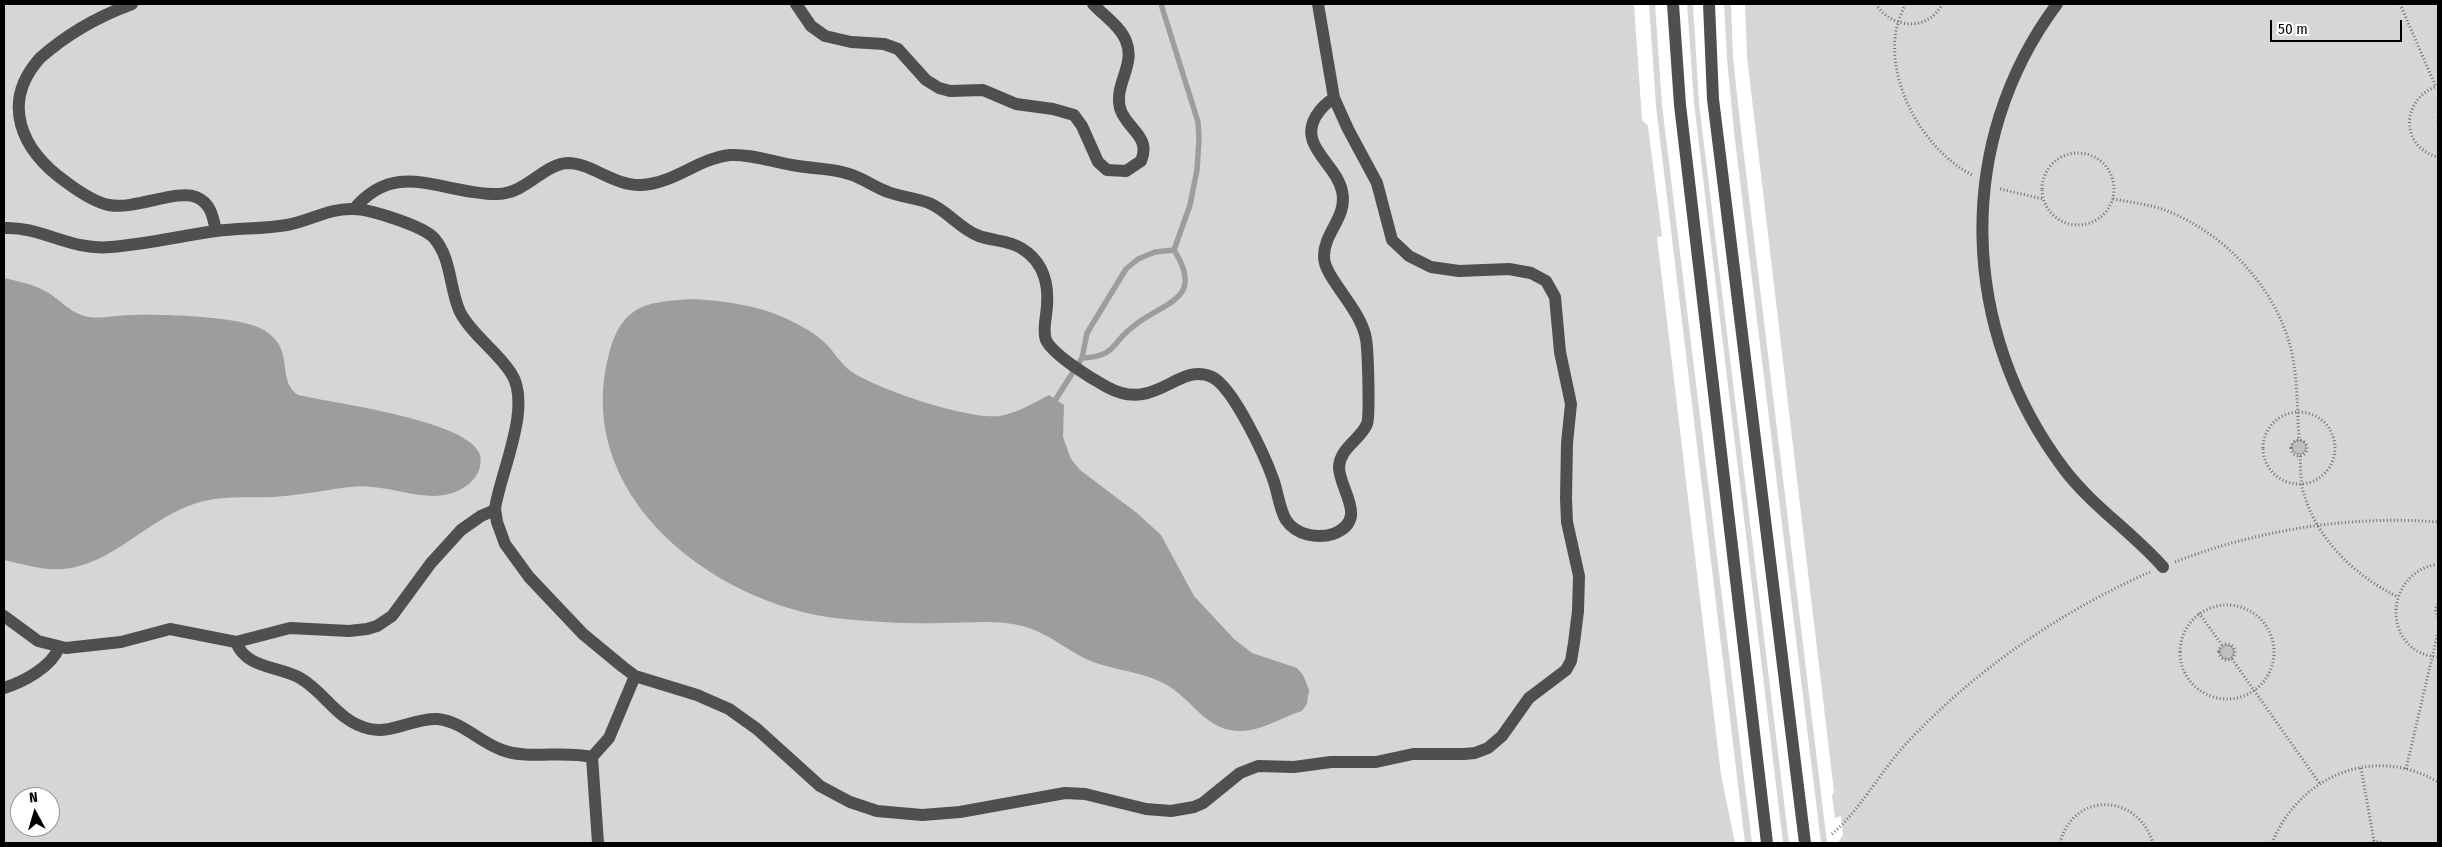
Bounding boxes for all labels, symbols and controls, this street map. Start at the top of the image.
scale bar [2272,10,2404,42]
text: 50 m [2278,20,2308,38]
north arrow [10,787,60,837]
text: N [28,789,39,806]

